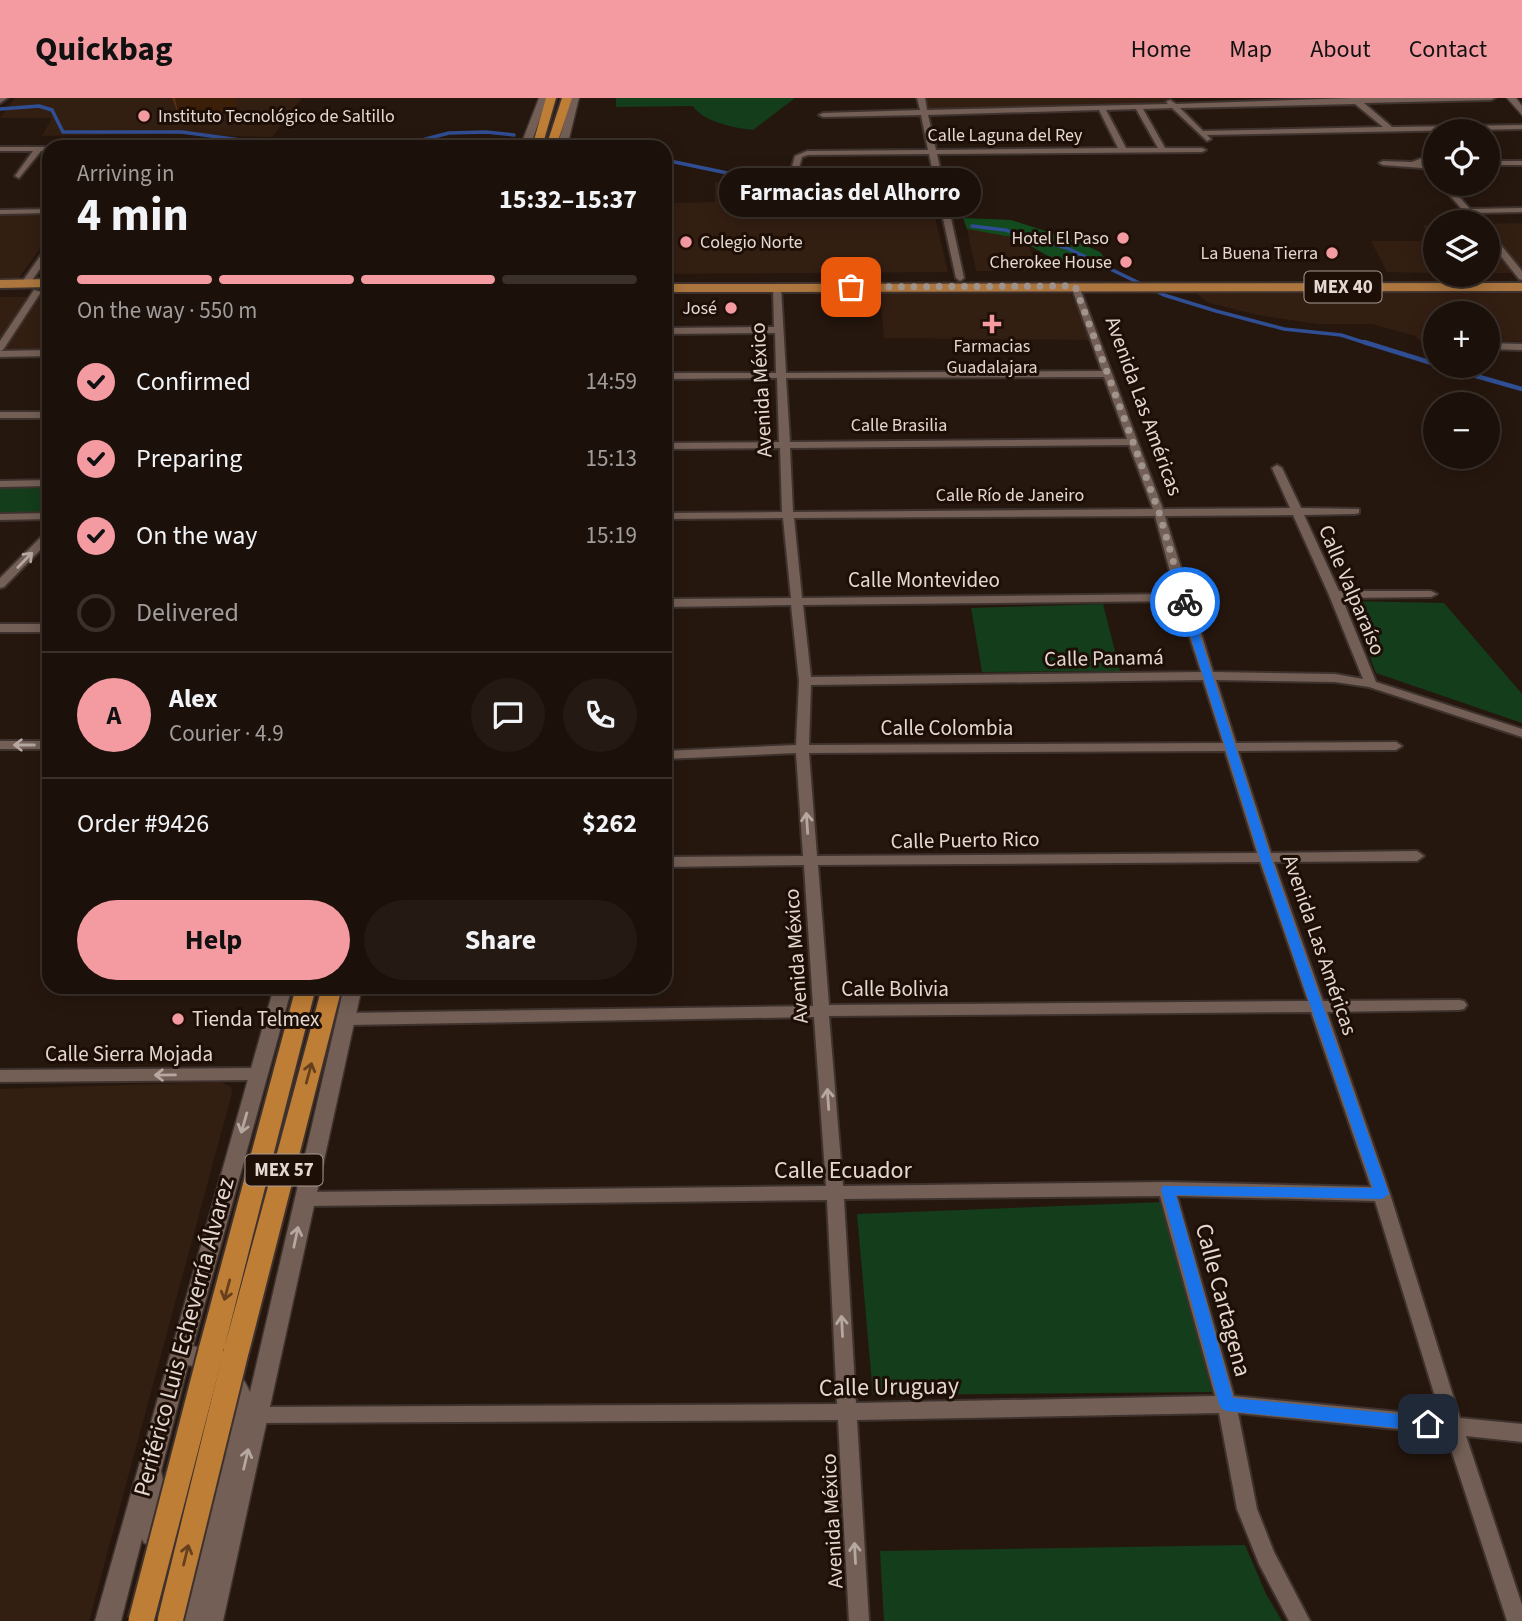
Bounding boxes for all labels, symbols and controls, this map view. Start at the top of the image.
text: Quickbag [35,26,173,73]
text: Home [1131,32,1191,67]
text: Map [1229,32,1272,67]
text: About [1310,32,1371,67]
text: Contact [1409,32,1487,67]
place label: Instituto Tecnológico de Saltillo [158,104,395,129]
marker: Instituto Tecnológico de Saltillo [136,108,152,124]
map controls [1423,119,1500,469]
button: locate [1423,119,1500,196]
street label: Calle Laguna del Rey [928,123,1083,148]
text: Arriving in [77,157,175,190]
callout: Farmacias del Alhorro [720,168,982,217]
text: Farmacias del Alhorro [739,176,961,209]
text: 15:32–15:37 [499,181,637,218]
text: 4 min [77,183,189,248]
button: layers [1423,210,1500,287]
place label: Hotel El Paso [1011,226,1109,251]
place label: Colegio Norte [700,230,803,255]
marker: Hotel El Paso [1115,230,1131,246]
marker: Colegio Norte [678,234,694,250]
place label: La Buena Tierra [1201,241,1318,266]
marker: La Buena Tierra [1324,245,1340,261]
place label: Cherokee House [989,250,1112,275]
marker: Cherokee House [1118,254,1134,270]
pin [821,257,881,317]
icon: bag [832,268,870,306]
road number: MEX 40 [1304,272,1382,302]
text: On the way · 550 m [77,294,257,327]
place label: José [682,296,717,321]
marker: José [723,300,739,316]
button: + [1423,301,1500,378]
street label: Avenida Las Américas [1098,312,1190,500]
marker: Farmacias Guadalajara [984,316,1000,332]
street label: Avenida México [742,322,780,458]
place label: Farmacias Guadalajara [946,334,1038,380]
icon: check [77,363,115,401]
text: Confirmed [136,363,251,400]
text: 14:59 [586,365,637,398]
button: − [1423,392,1500,469]
street label: Calle Brasilia [851,413,947,438]
icon: check [77,440,115,478]
text: Preparing [136,440,242,477]
text: 15:13 [586,442,637,475]
street label: Calle Río de Janeiro [936,483,1084,508]
icon: check [77,517,115,555]
text: On the way [136,517,257,554]
text: 15:19 [586,519,637,552]
street label: Calle Valparaíso [1311,520,1393,660]
one-way arrow [16,552,33,569]
street label: Calle Montevideo [848,565,1000,595]
courier [1150,567,1220,637]
icon: bike [1166,583,1204,621]
text: Delivered [136,594,239,631]
street label: Calle Panamá [1044,642,1164,674]
button: chat [471,678,545,752]
button: phone [563,678,637,752]
text: Alex [169,680,218,717]
text: A [107,697,121,734]
street label: Calle Colombia [881,713,1013,743]
text: Courier · 4.9 [169,717,284,750]
one-way arrow [13,738,36,752]
text: Order #9426 [77,805,209,842]
text: $262 [582,805,637,842]
one-way arrow [800,812,813,835]
street label: Calle Puerto Rico [890,824,1040,856]
street label: Avenida Las Américas [1275,851,1365,1039]
street label: Avenida México [776,888,816,1024]
button: Help [77,900,350,980]
button: Share [364,900,637,980]
street label: Calle Bolivia [841,974,949,1004]
place label: Tienda Telmex [192,1004,320,1034]
marker: Tienda Telmex [170,1011,186,1027]
street label: Calle Sierra Mojada [45,1039,213,1069]
one-way arrow [303,1062,316,1085]
one-way arrow [154,1068,177,1082]
one-way arrow [821,1088,834,1110]
one-way arrow [237,1112,250,1134]
street label: Calle Ecuador [774,1153,913,1188]
road number: MEX 57 [246,1154,322,1186]
street label: Periférico Luis Echeverría Álvarez [125,1174,243,1500]
street label: Calle Cartagena [1186,1219,1260,1381]
one-way arrow [289,1226,303,1249]
one-way arrow [220,1278,233,1301]
one-way arrow [835,1315,848,1338]
street label: Calle Uruguay [819,1368,959,1406]
pin [1398,1394,1458,1454]
icon: home [1409,1405,1447,1443]
one-way arrow [240,1448,254,1471]
street label: Avenida México [813,1453,851,1589]
one-way arrow [849,1542,862,1565]
one-way arrow [180,1544,193,1567]

